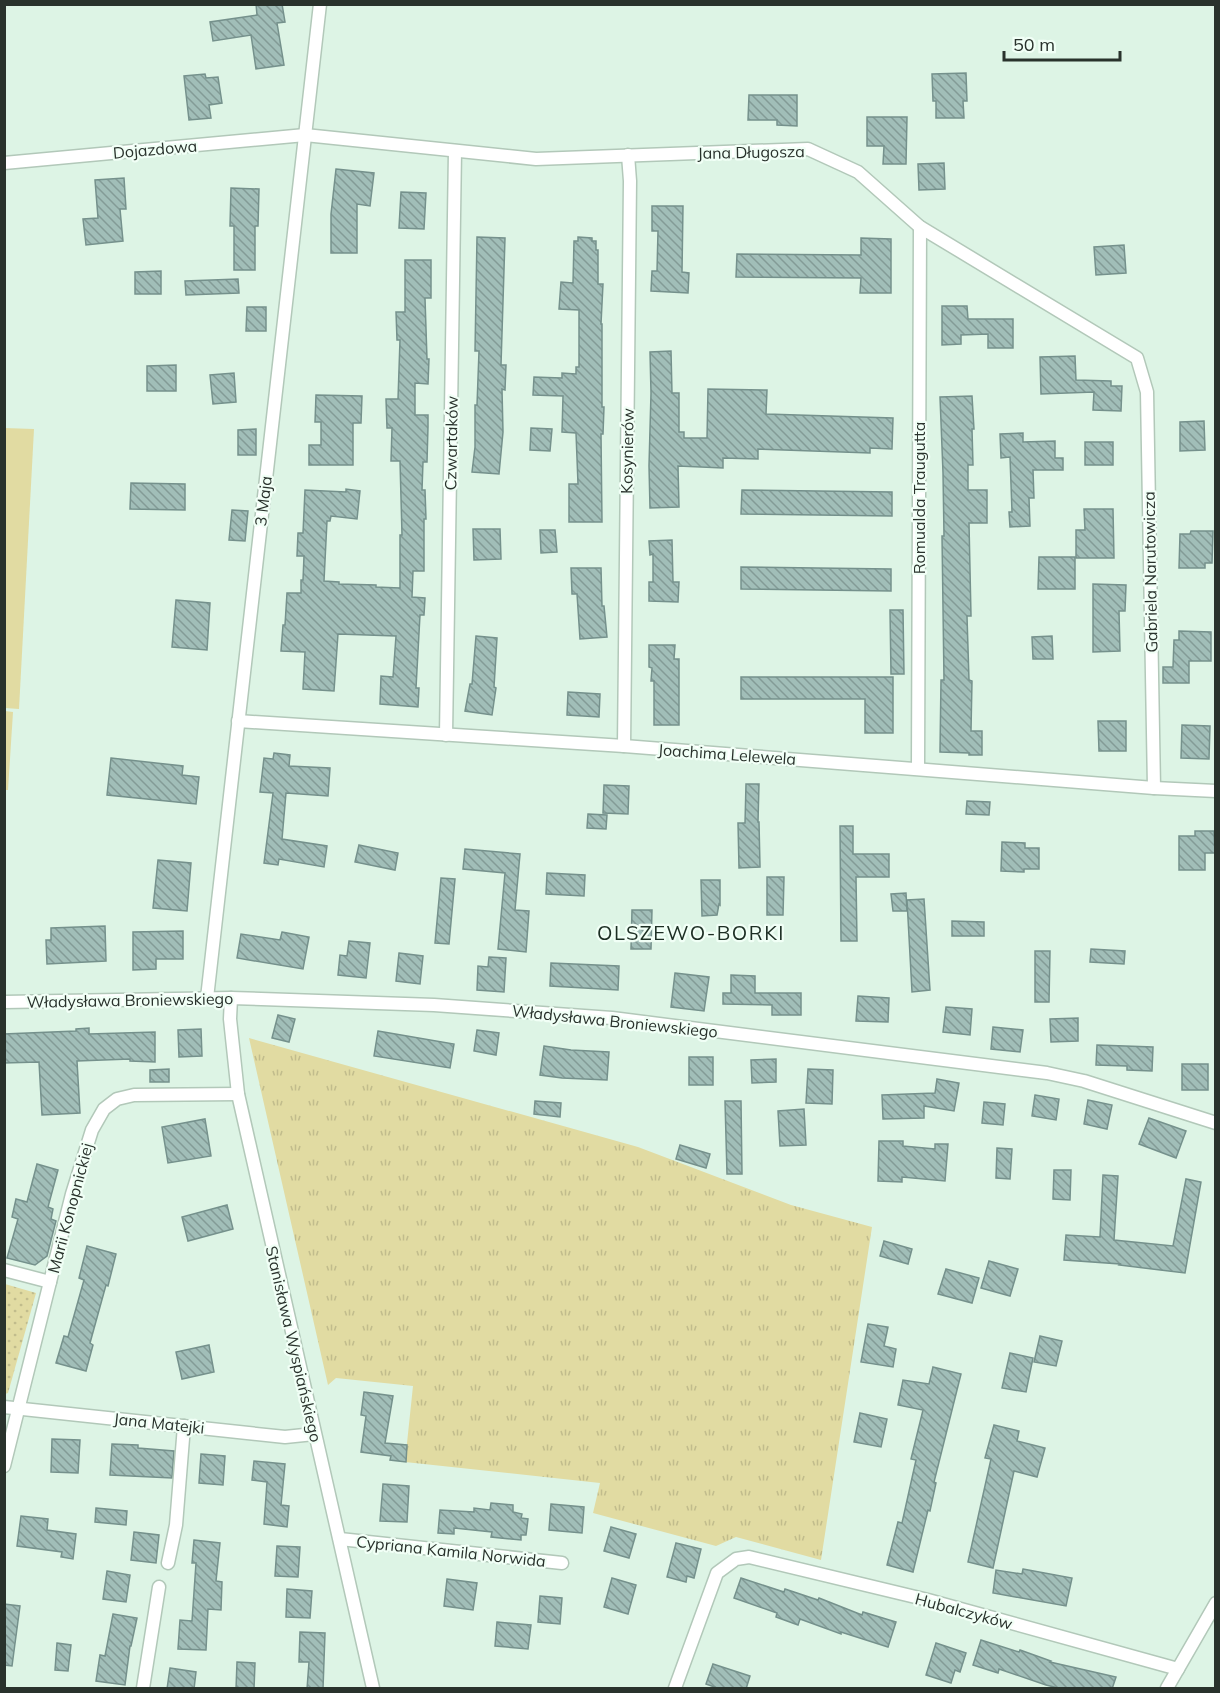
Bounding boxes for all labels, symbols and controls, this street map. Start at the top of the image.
scale bar [1004,24,1120,62]
text: 50 m [1013,33,1055,56]
street label: Dojazdowa [112,135,198,163]
street label: Jana Długosza [697,141,805,163]
street label: Czwartaków [440,395,462,490]
street label: Kosynierów [616,408,638,494]
street label: Romualda Traugutta [909,422,929,574]
street label: 3 Maja [250,475,276,527]
street label: Gabriela Narutowicza [1139,491,1161,653]
street label: Joachima Lelewela [657,739,797,769]
district label: OLSZEWO-BORKI [597,920,785,945]
street label: Władysława Broniewskiego [27,988,233,1012]
street label: Władysława Broniewskiego [511,1000,719,1042]
street label: Marii Konopnickiej [43,1141,97,1275]
street label: Stanisława Wyspiańskiego [262,1244,326,1444]
street label: Jana Matejki [112,1408,206,1438]
street label: Cypriana Kamila Norwida [355,1531,547,1571]
street label: Hubalczyków [913,1588,1015,1634]

